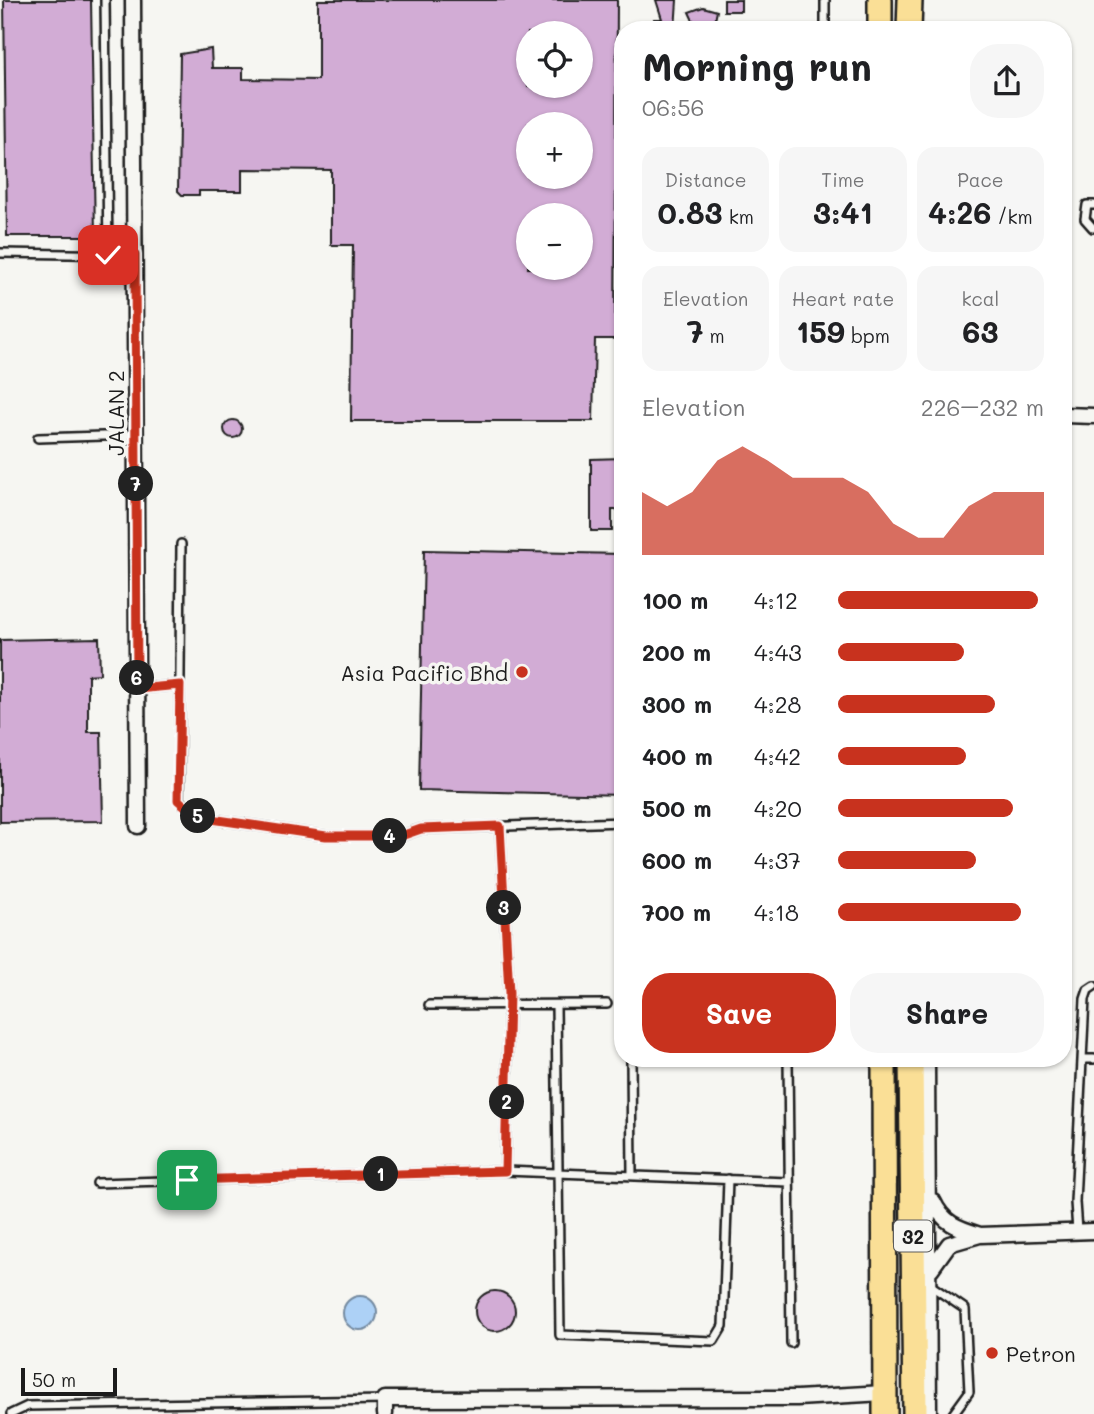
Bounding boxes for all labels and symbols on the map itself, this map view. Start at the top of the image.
pin [78,225,138,285]
street label: JALAN 2 [102,370,129,456]
pin: 7 [118,466,154,502]
place label: Asia Pacific Bhd [340,659,508,686]
pin: 6 [120,660,154,696]
marker: Asia Pacific Bhd [514,664,530,680]
pin: 5 [180,798,216,834]
pin: 4 [372,818,408,854]
pin: 3 [486,890,522,926]
pin: 2 [490,1084,524,1120]
pin [157,1150,217,1210]
pin: 1 [364,1156,398,1192]
road number: 32 [894,1220,932,1252]
place label: Petron [1006,1340,1076,1367]
marker: Petron [984,1345,1000,1361]
scale bar [21,1365,117,1397]

